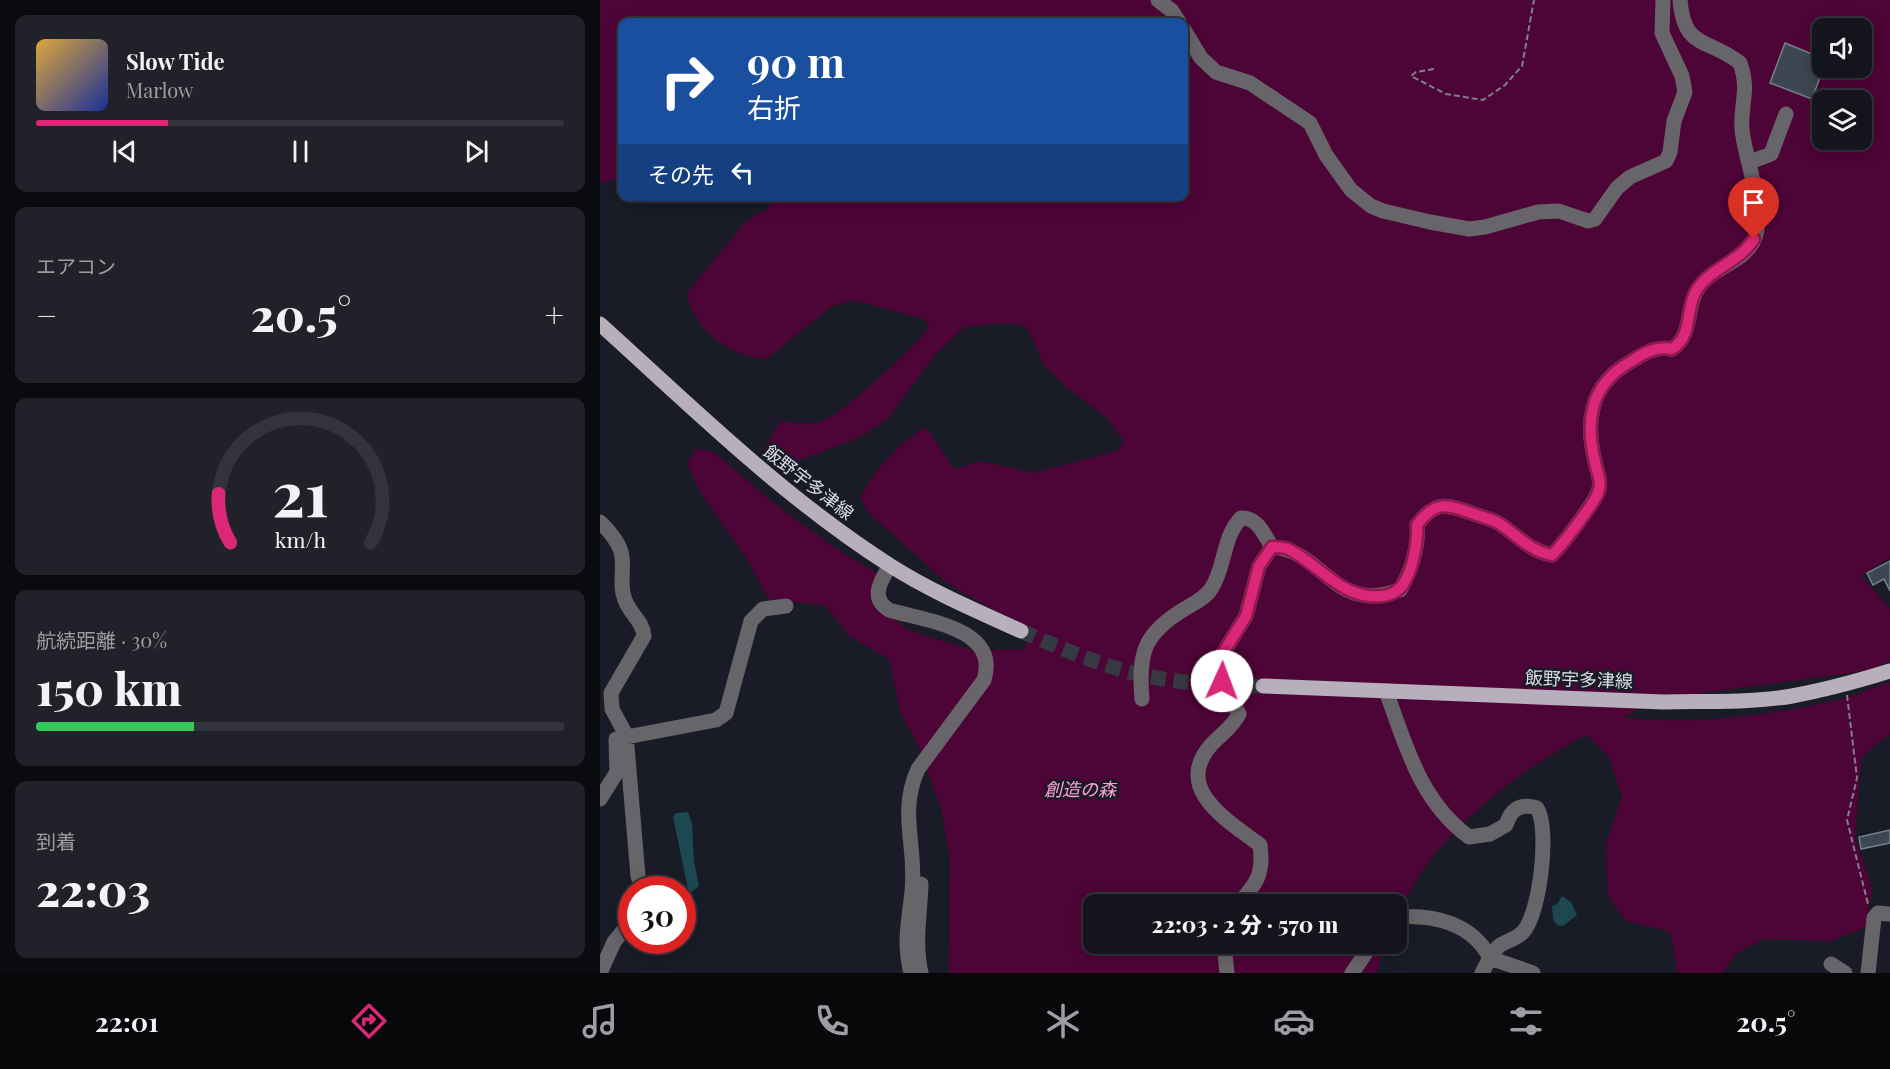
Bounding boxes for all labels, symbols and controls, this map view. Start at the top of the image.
map controls [1812,18,1872,150]
button: sound [1812,18,1872,78]
text: 90 m [747,33,845,89]
icon: right [648,42,726,120]
text: Slow Tide [126,46,225,76]
text: Marlow [126,76,194,103]
text: 右折 [747,89,801,125]
button: layers [1812,90,1872,150]
icon: previous [108,135,141,168]
icon: pause [284,135,317,168]
icon: next [460,135,493,168]
icon: left [726,156,759,189]
text: その先 [648,159,714,189]
pin [1728,177,1779,239]
icon: arrive [1737,186,1770,219]
text: エアコン [36,252,116,279]
text: 20.5° [251,283,351,343]
text: − [36,292,57,336]
text: + [545,292,564,336]
street label: 飯野宇多津線 [759,439,859,525]
text: 21 [272,450,328,534]
text: km/h [274,526,326,554]
text: 航続距離 · 30% [36,626,167,653]
position arrow [1190,649,1254,713]
text: 150 km [36,657,182,717]
street label: 飯野宇多津線 [1525,665,1633,693]
park label: 創造の森 [1044,777,1118,801]
text: 到着 [36,827,76,854]
text: 22:03 [36,858,150,918]
speed limit sign: 30 [618,876,696,954]
text: 22:03 · 2 分 · 570 m [1152,909,1338,939]
icon: directions [348,1000,390,1042]
icon: music [579,1000,621,1042]
icon: phone [811,1000,853,1042]
icon: climate [1042,1000,1084,1042]
icon: car [1273,1000,1315,1042]
icon: filters [1505,1000,1547,1042]
text: 22:01 [95,1003,159,1039]
text: 20.5° [1736,1003,1795,1039]

